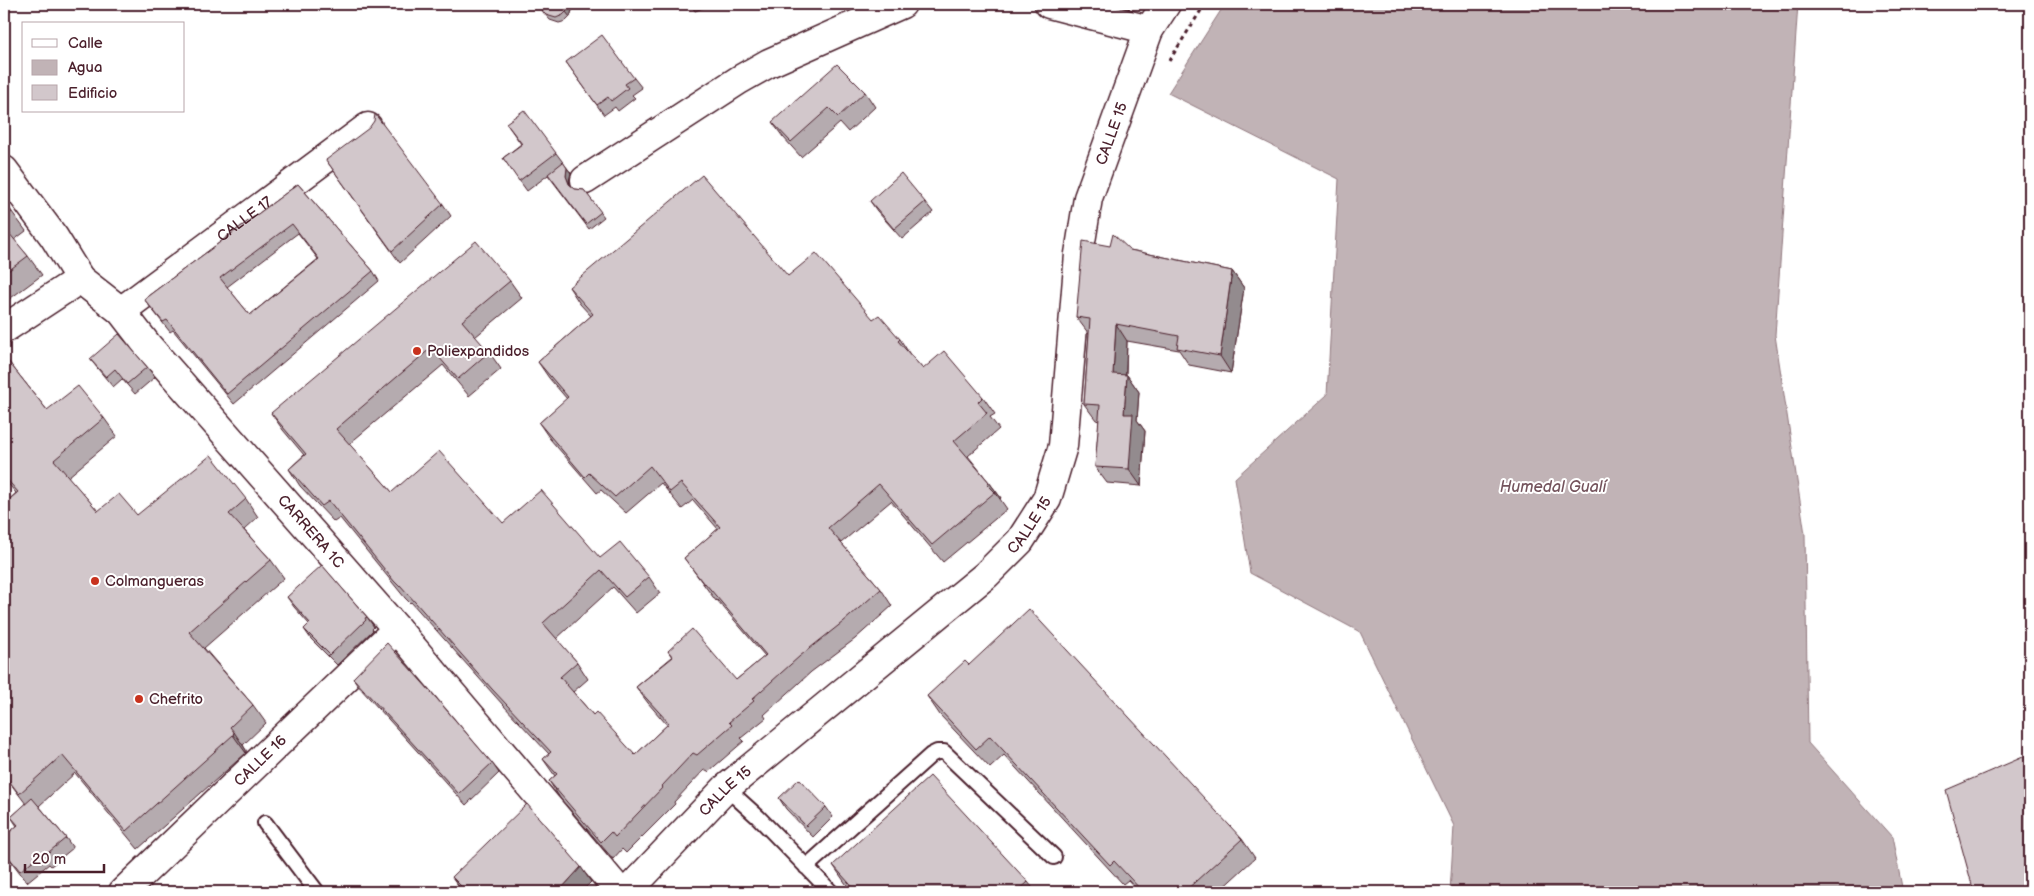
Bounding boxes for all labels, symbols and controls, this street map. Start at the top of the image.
legend [22,22,185,112]
text: Calle [68,34,103,53]
text: Agua [68,58,102,77]
text: Edificio [68,84,117,103]
street label: CALLE 15 [1092,100,1132,168]
street label: CALLE 17 [213,192,277,246]
place label: Poliexpandidos [427,342,530,361]
marker: Poliexpandidos [411,345,423,357]
water label: Humedal Gualí [1500,478,1609,497]
street label: CARRERA 1C [273,491,348,572]
street label: CALLE 15 [1003,493,1056,558]
place label: Colmangueras [105,572,204,591]
marker: Colmangueras [89,575,101,587]
place label: Chefrito [149,690,203,709]
marker: Chefrito [133,693,145,705]
street label: CALLE 16 [230,731,291,791]
street label: CALLE 15 [695,762,756,820]
scale bar [25,841,104,873]
text: 20 m [32,850,66,869]

